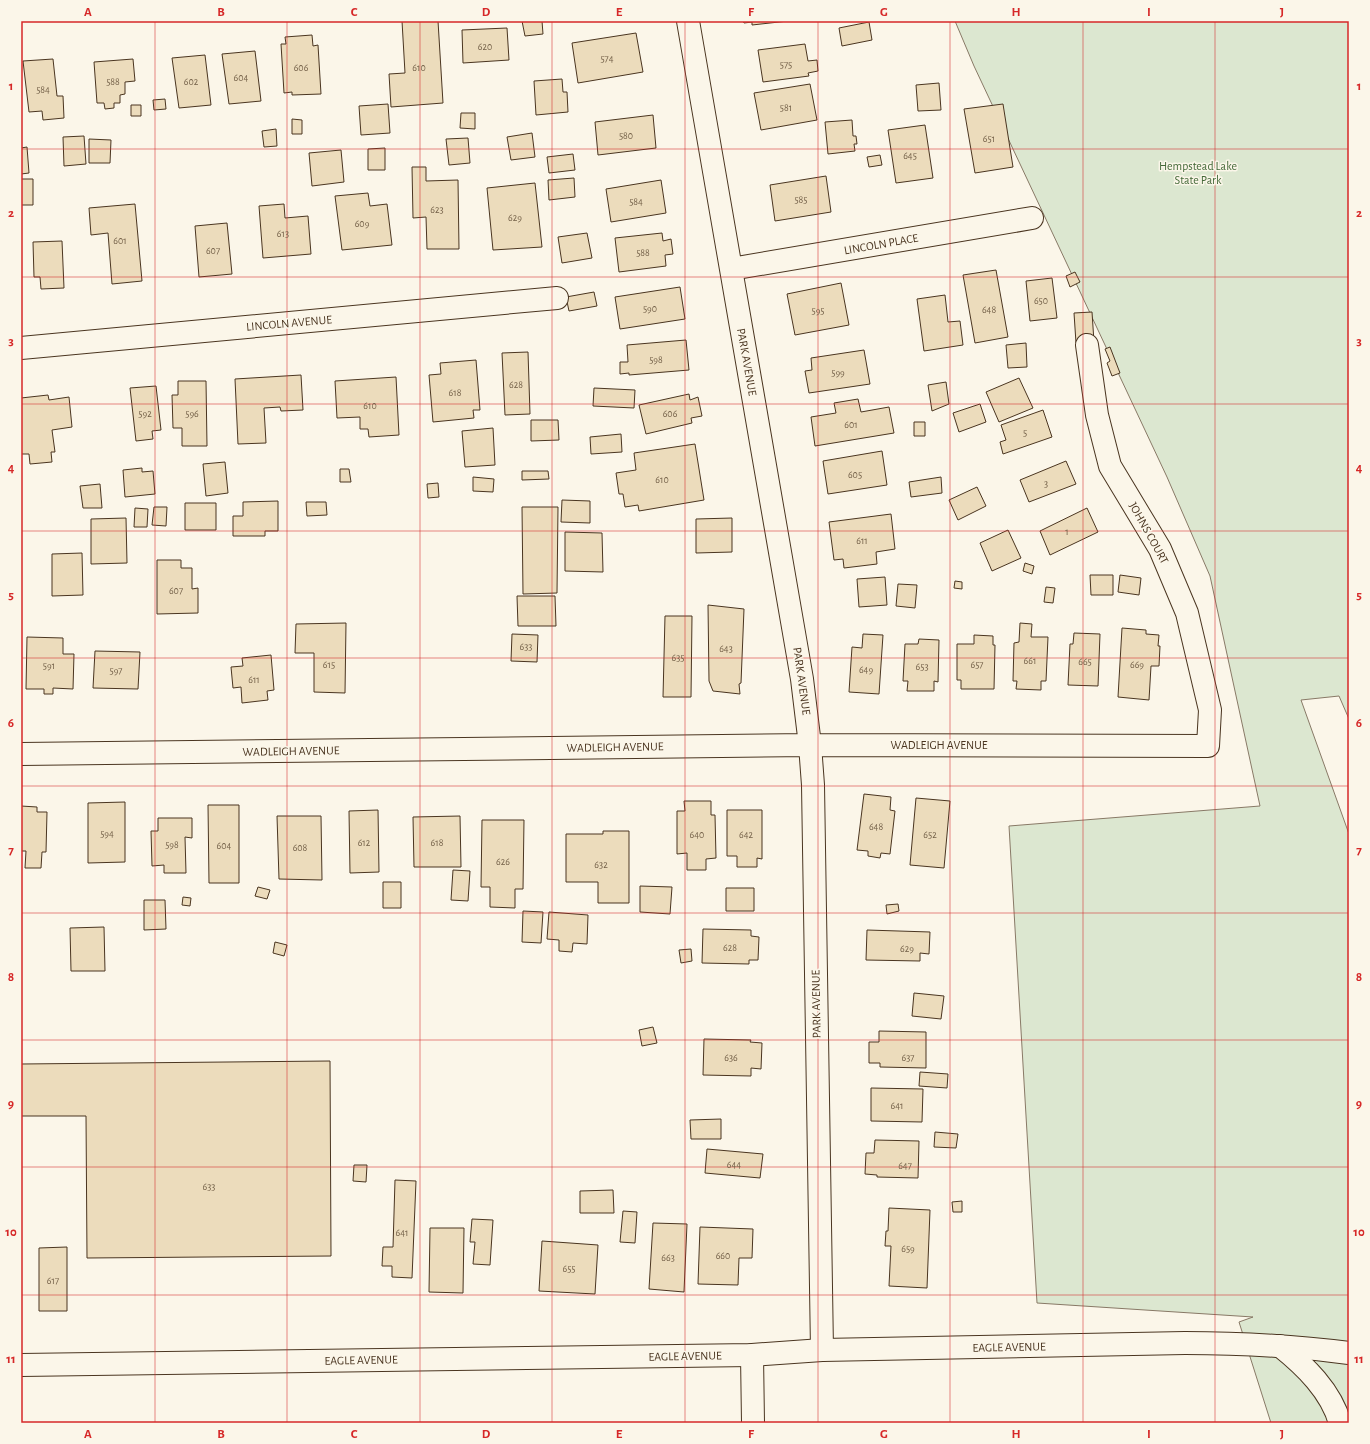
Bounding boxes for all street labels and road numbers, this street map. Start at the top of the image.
street label: LINCOLN PLACE [843,232,919,256]
street label: LINCOLN AVENUE [246,313,333,333]
street label: PARK AVENUE [735,327,759,397]
street label: JOHNS COURT [1127,500,1171,566]
street label: PARK AVENUE [791,646,813,716]
street label: WADLEIGH AVENUE [890,739,988,751]
street label: WADLEIGH AVENUE [566,740,664,754]
street label: WADLEIGH AVENUE [242,744,340,758]
street label: PARK AVENUE [809,969,823,1038]
street label: EAGLE AVENUE [972,1340,1046,1354]
street label: EAGLE AVENUE [648,1349,722,1363]
street label: EAGLE AVENUE [324,1353,398,1367]

